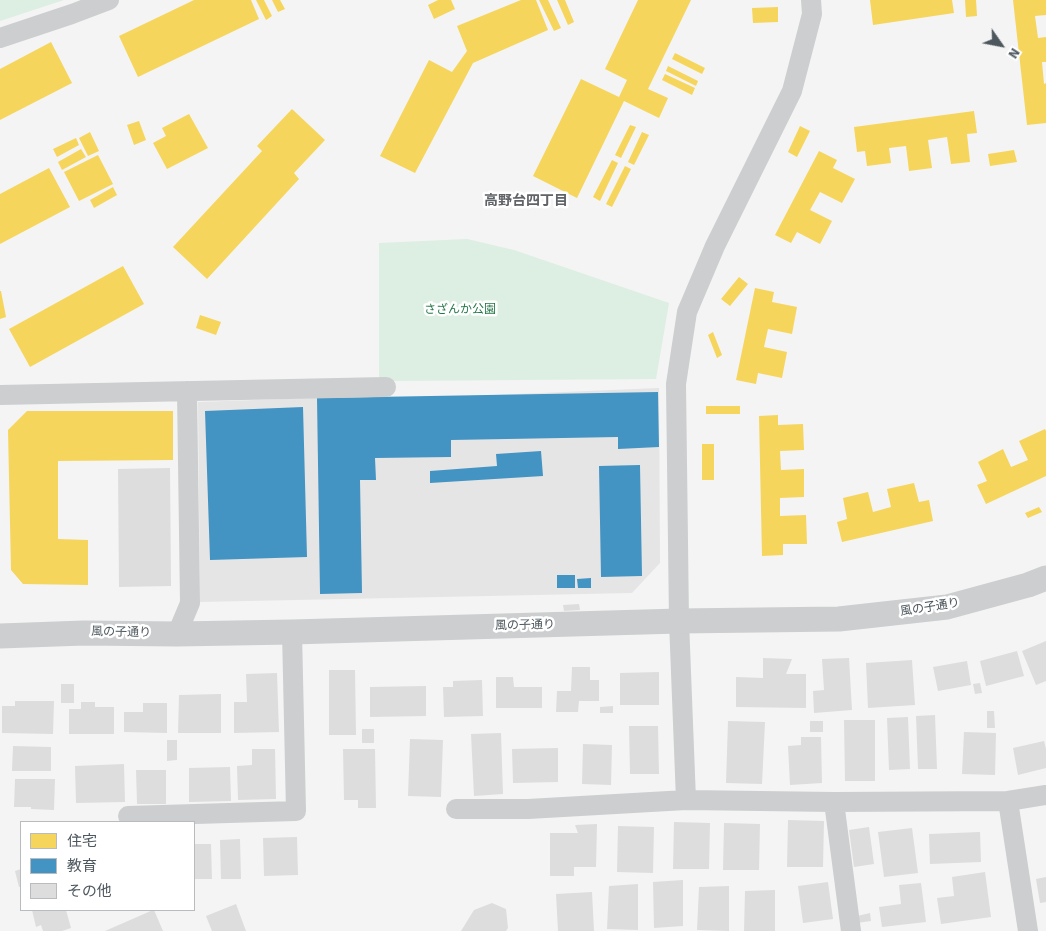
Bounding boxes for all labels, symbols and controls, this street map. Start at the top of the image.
north arrow [976,20,1026,70]
text: N [1003,44,1025,63]
district label: 高野台四丁目 [484,194,568,210]
park label: さざんか公園 [424,303,496,317]
street label: 風の子通り [899,596,961,620]
street label: 風の子通り [495,618,555,634]
street label: 風の子通り [91,625,151,641]
legend [20,821,195,911]
text: 住宅 [67,831,97,852]
text: 教育 [67,856,97,877]
text: その他 [67,881,112,902]

